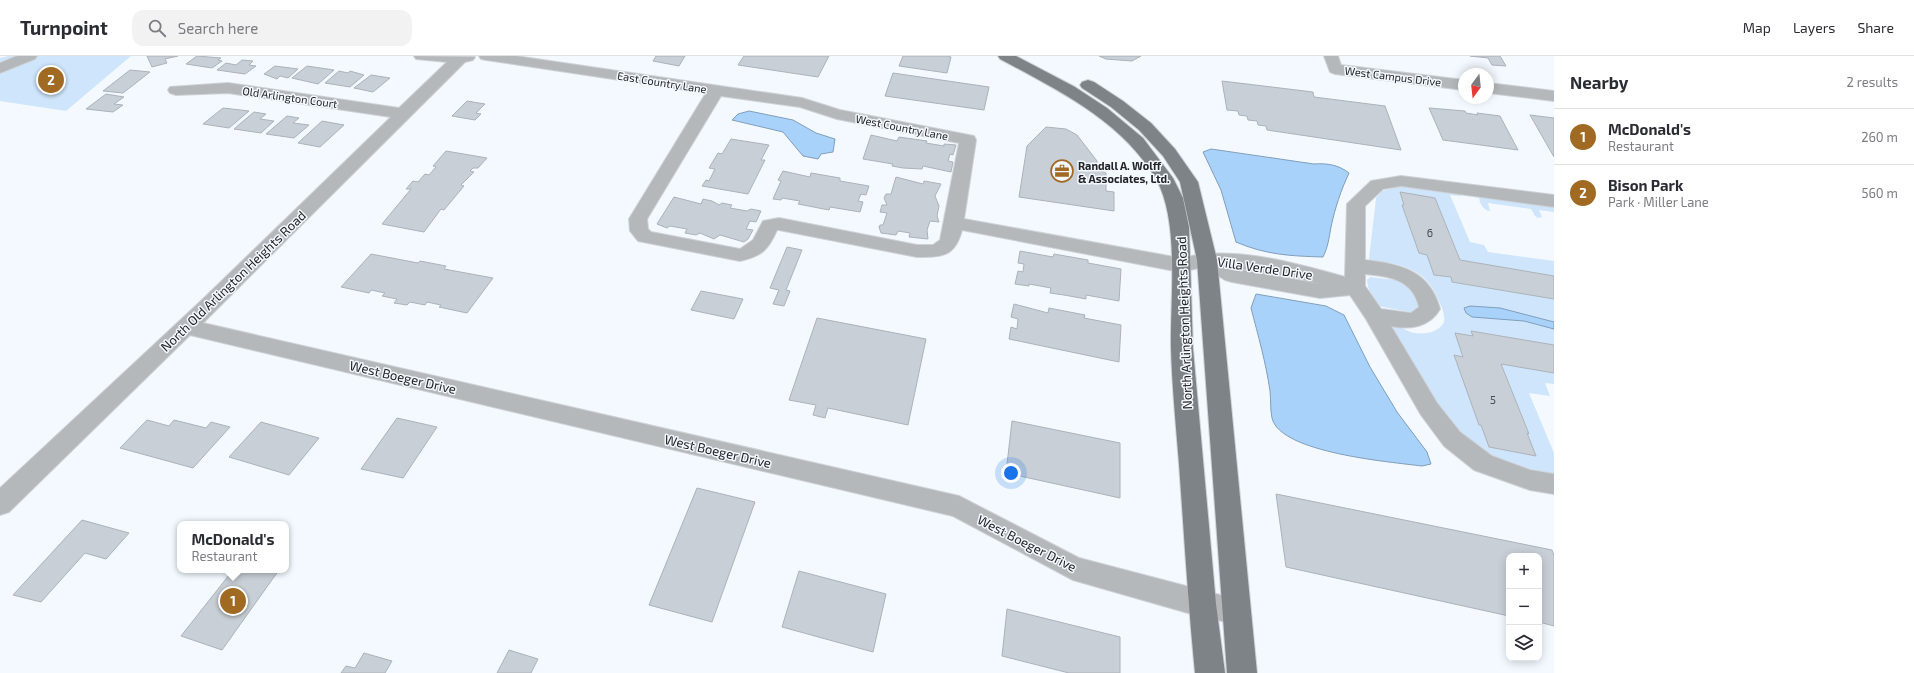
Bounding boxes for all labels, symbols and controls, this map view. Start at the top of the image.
search box [132,10,412,46]
text: Turnpoint [20,16,108,39]
icon: search [146,17,168,39]
text: Search here [178,19,258,37]
text: Map [1743,19,1771,36]
text: Layers [1793,19,1835,36]
text: Share [1857,19,1894,36]
street label: West Campus Drive [1344,64,1442,88]
pin: 2 [38,65,64,95]
north arrow [1458,68,1494,104]
street label: East Country Lane [616,69,708,95]
text: Nearby [1570,72,1628,92]
text: 2 results [1846,74,1898,90]
street label: Old Arlington Court [242,84,338,110]
street label: West Country Lane [855,112,950,142]
text: McDonald's [1608,120,1691,138]
text: 1 [1580,129,1586,145]
text: 260 m [1861,129,1898,145]
text: Restaurant [1608,138,1674,154]
office icon: Randall A. Wolff & Associates, Ltd. [1049,158,1075,184]
place label: Randall A. Wolff & Associates, Ltd. [1078,159,1170,185]
text: Bison Park [1608,176,1683,194]
text: 2 [1579,185,1587,201]
text: 560 m [1861,185,1898,201]
text: Park · Miller Lane [1608,194,1709,210]
street label: North Old Arlington Heights Road [157,207,309,355]
house number: 6 [1427,226,1433,239]
street label: North Arlington Heights Road [1173,236,1195,410]
street label: Villa Verde Drive [1216,253,1314,283]
street label: West Boeger Drive [348,357,458,397]
house number: 5 [1490,393,1496,406]
street label: West Boeger Drive [663,431,773,471]
your location [1001,463,1021,483]
street label: West Boeger Drive [975,511,1079,575]
popup [177,521,289,573]
text: McDonald's [191,530,275,548]
text: Restaurant [191,548,257,564]
map controls [1506,553,1542,661]
button: + [1506,553,1542,589]
pin: 1 [220,586,246,616]
button: − [1506,589,1542,625]
button: layers [1506,625,1542,661]

